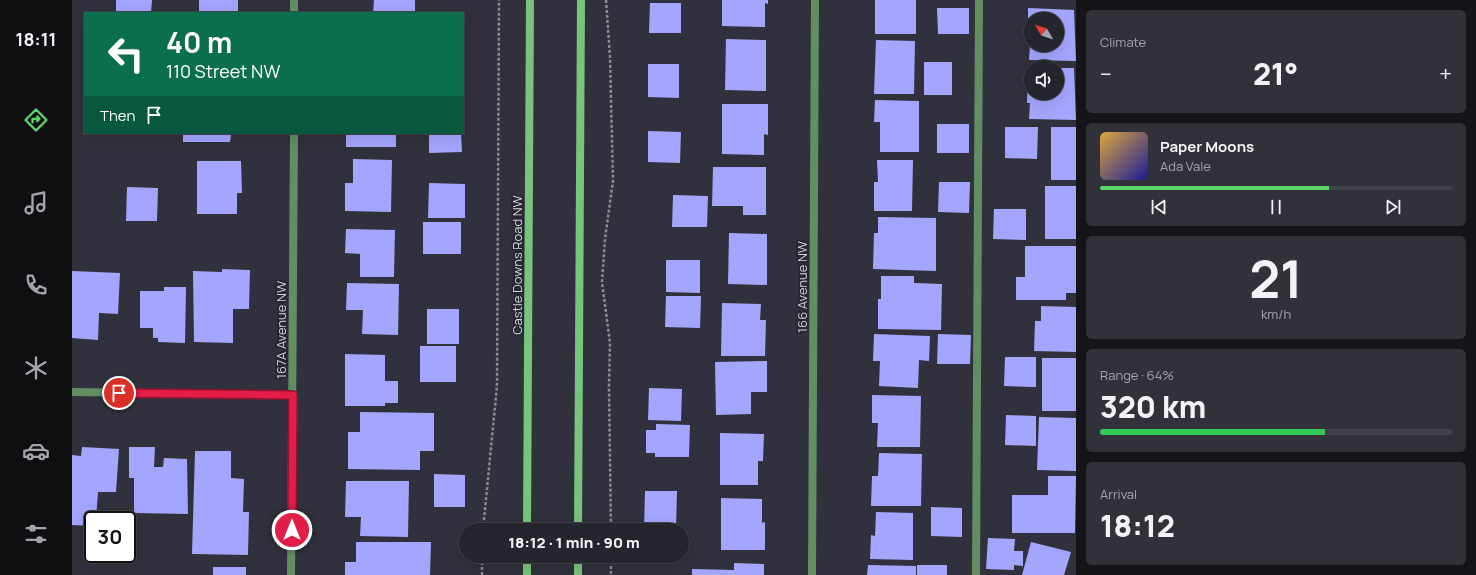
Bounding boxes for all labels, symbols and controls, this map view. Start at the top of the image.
north arrow [1024,12,1064,52]
map controls [1024,12,1064,100]
text: 40 m [166,23,232,61]
text: 18:11 [16,27,56,51]
icon: left [100,28,152,80]
text: Climate [1100,33,1146,51]
text: 21° [1253,53,1298,94]
text: 110 Street NW [166,59,280,83]
text: − [1100,59,1112,89]
text: + [1439,59,1452,89]
button: sound [1024,60,1064,100]
icon: arrive [143,104,165,126]
text: Then [100,105,135,126]
icon: directions [22,106,50,134]
text: Paper Moons [1160,136,1254,157]
text: Ada Vale [1160,157,1211,175]
icon: music [22,189,50,217]
street label: Castle Downs Road NW [508,195,526,335]
icon: previous [1148,196,1170,218]
icon: pause [1265,196,1287,218]
icon: next [1382,196,1404,218]
street label: 166 Avenue NW [793,241,811,333]
text: 21 [1249,243,1303,314]
icon: phone [22,271,50,299]
street label: 167A Avenue NW [272,281,290,379]
text: km/h [1261,305,1291,323]
icon: climate [22,354,50,382]
text: Range · 64% [1100,366,1174,384]
pin [102,376,136,410]
icon: arrive [108,382,130,404]
text: 320 km [1100,386,1206,427]
icon: car [22,437,50,465]
text: Arrival [1100,485,1137,503]
text: 18:12 [1100,505,1175,546]
position arrow [271,509,313,551]
speed limit sign: 30 [84,511,136,563]
icon: filters [22,520,50,548]
text: 18:12 · 1 min · 90 m [508,532,640,553]

